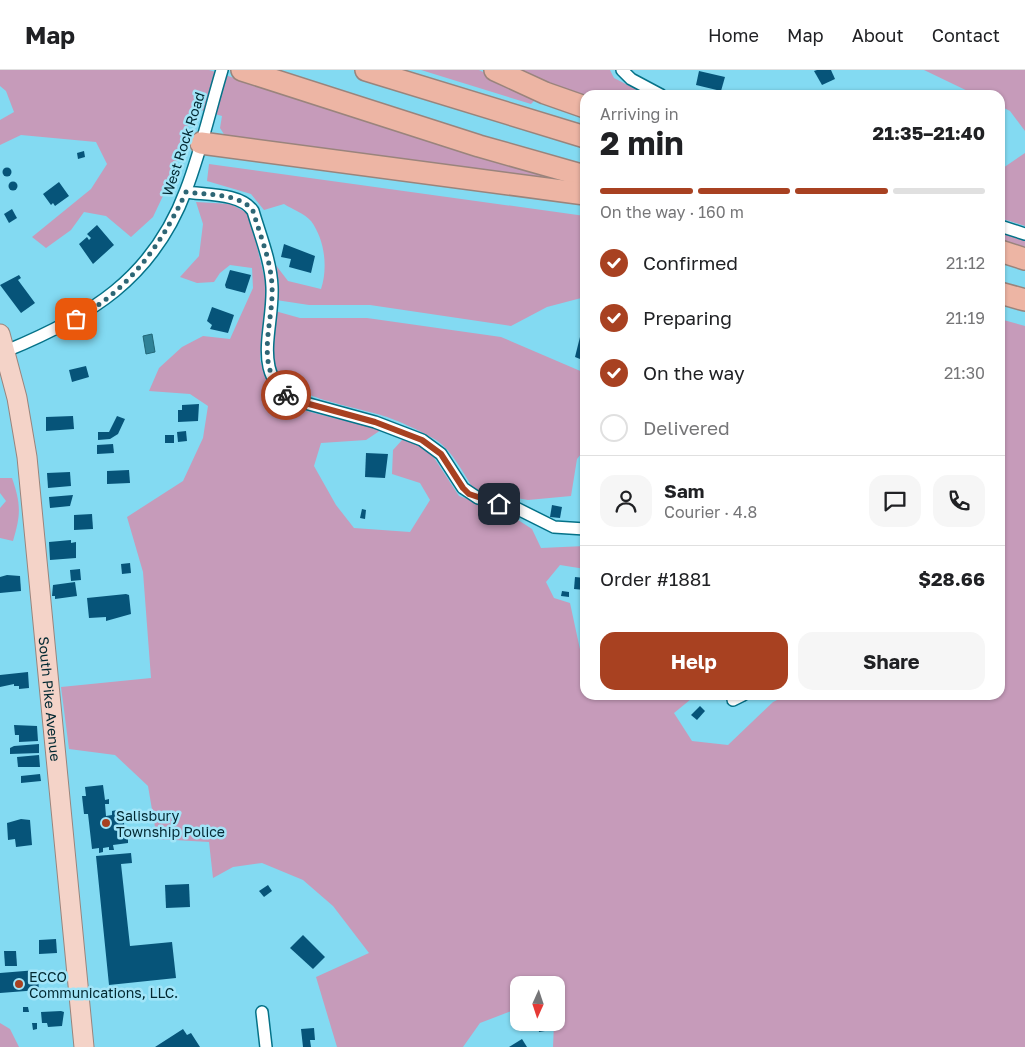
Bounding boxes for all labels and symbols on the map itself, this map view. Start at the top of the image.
street label: West Rock Road [158,90,208,198]
pin [55,298,97,340]
courier [261,370,311,420]
pin [478,483,520,525]
street label: South Pike Avenue [36,636,65,762]
place label: Salisbury Township Police [116,807,225,840]
marker: Salisbury Township Police [100,817,112,829]
place label: ECCO Communications, LLC. [29,968,178,1001]
north arrow [510,976,565,1031]
marker: ECCO Communications, LLC. [13,978,25,990]

